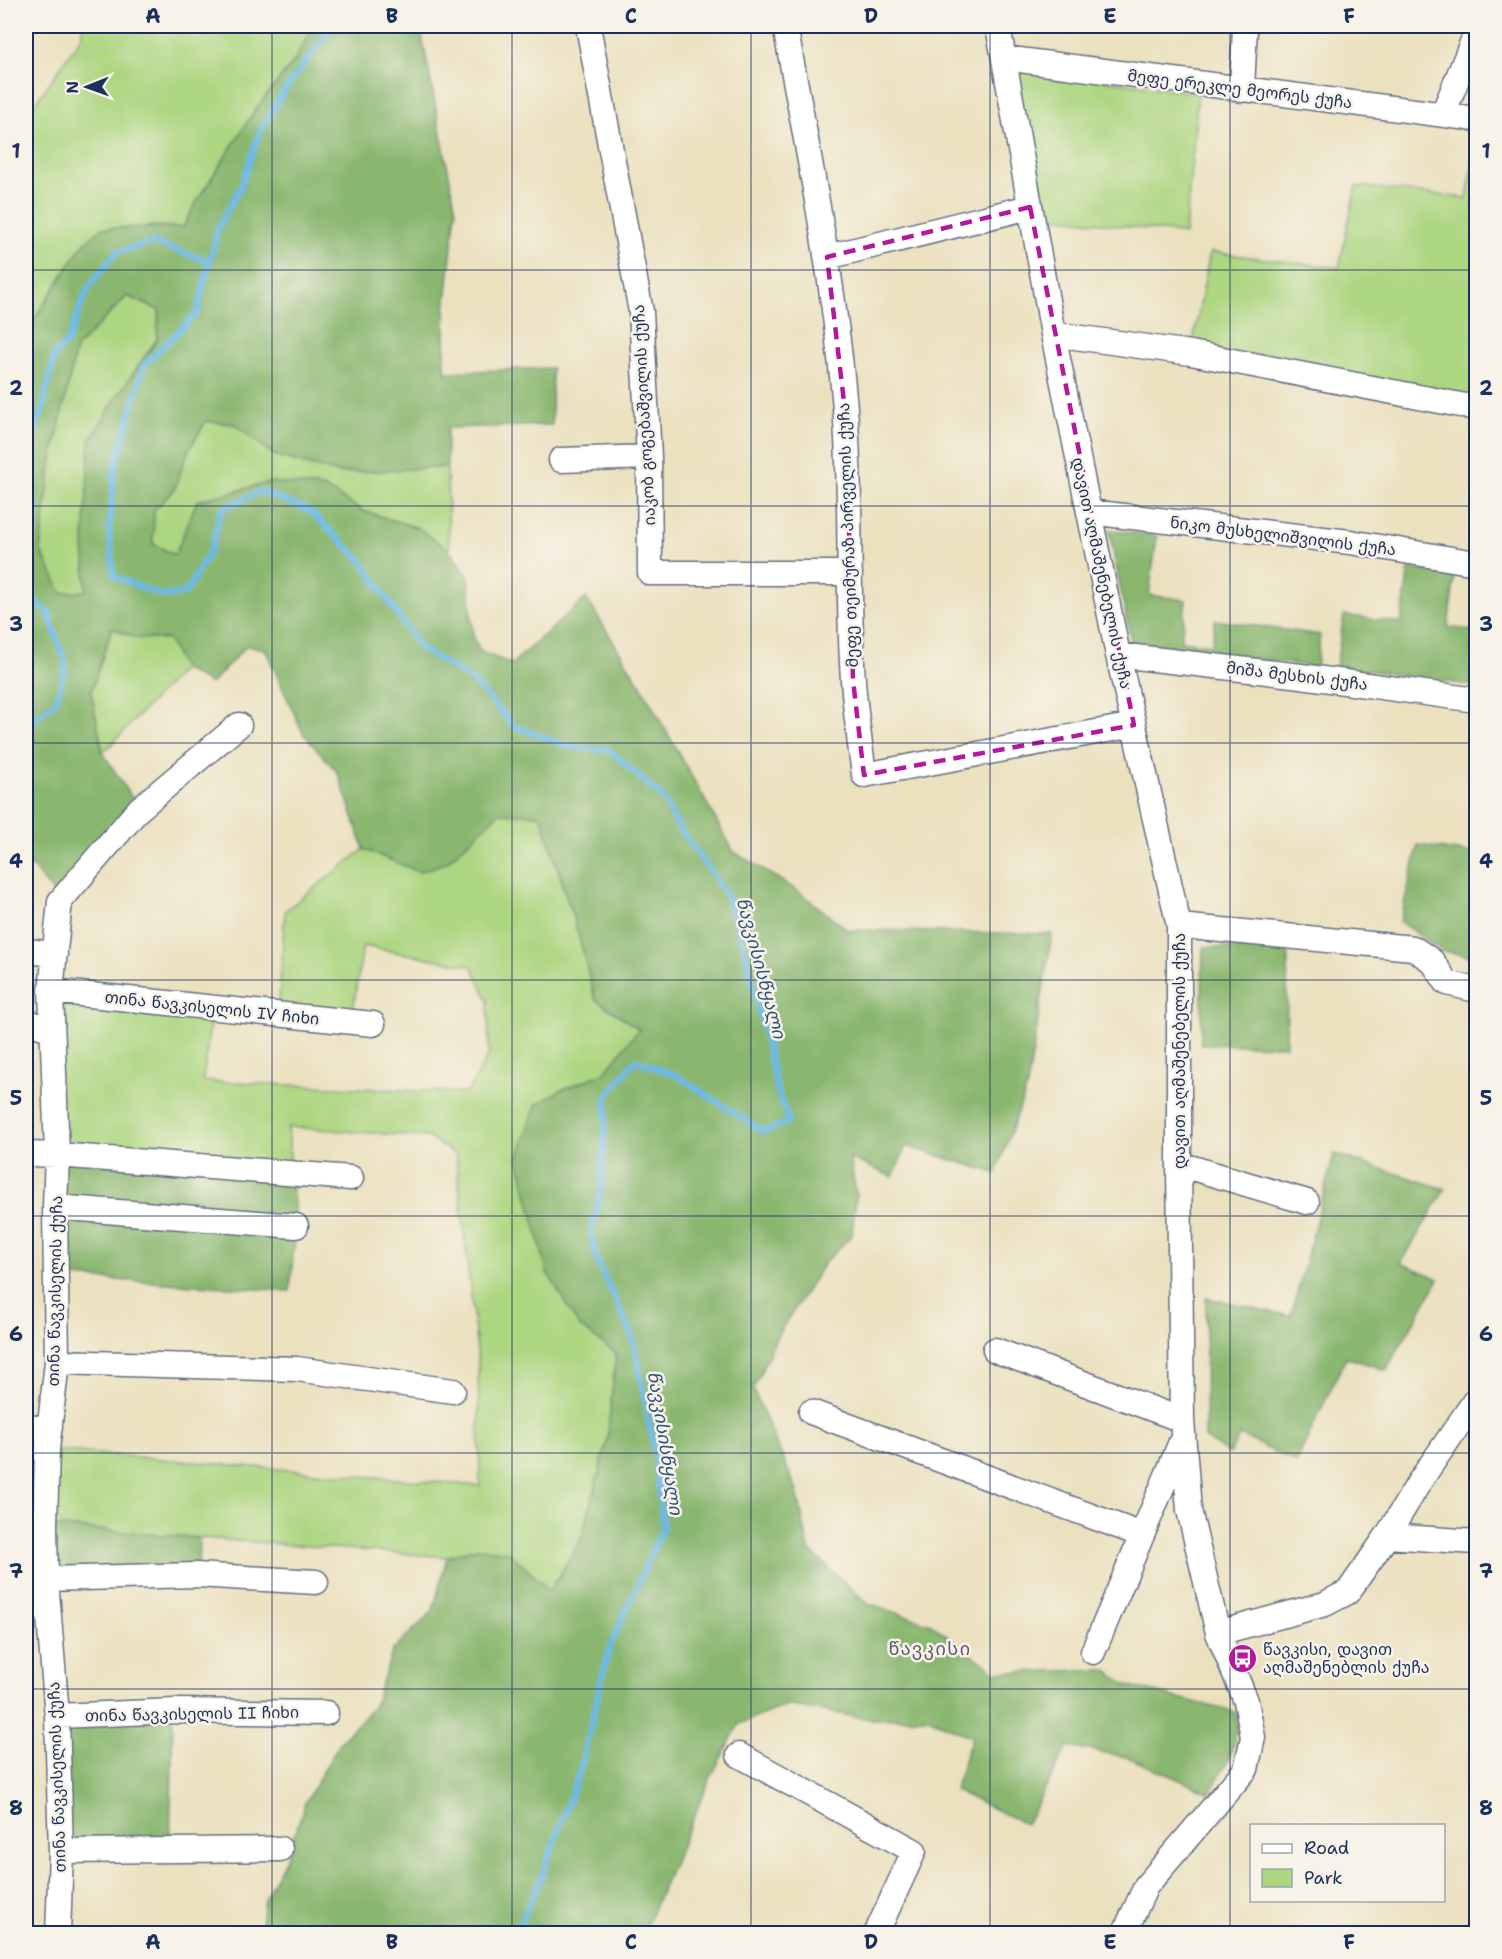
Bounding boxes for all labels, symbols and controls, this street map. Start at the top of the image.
text: A [145,3,161,29]
text: B [386,3,398,29]
text: C [625,3,637,29]
text: D [864,3,878,29]
text: E [1103,3,1117,29]
text: F [1343,3,1355,29]
north arrow [57,57,117,117]
street label: მეფე ერეკლე მეორეს ქუჩა [1127,65,1353,113]
text: N [62,81,83,94]
text: 1 [11,138,21,164]
text: 1 [1481,138,1491,164]
street label: იაკობ გოგებაშვილის ქუჩა [628,304,660,526]
text: 2 [9,375,23,401]
text: 2 [1479,375,1493,401]
street label: მეფე თეიმურაზ პირველის ქუჩა [833,402,863,668]
street label: დავით აღმაშენებელის ქუჩა [1067,455,1137,691]
street label: ნიკო მუსხელიშვილის ქუჩა [1169,512,1397,560]
text: 3 [9,611,23,637]
text: 3 [1479,611,1493,637]
street label: მიშა მესხის ქუჩა [1225,657,1369,695]
text: 4 [9,848,23,874]
text: 4 [1479,848,1493,874]
water label: წავკისისწყალი [731,895,792,1042]
street label: დავით აღმაშენებელის ქუჩა [1169,933,1190,1169]
street label: თინა წავკისელის IV ჩიხი [104,986,320,1030]
text: 5 [10,1085,22,1111]
text: 5 [1480,1085,1492,1111]
street label: თინა წავკისელის ქუჩა [43,1195,67,1387]
text: 6 [9,1321,23,1347]
text: 6 [1479,1321,1493,1347]
water label: წავკისისწყალი [642,1370,688,1517]
text: 7 [9,1558,23,1584]
text: 7 [1479,1558,1493,1584]
district label: წავკისი [888,1637,972,1661]
place label: წავკისი, დავით აღმაშენებლის ქუჩა [1263,1639,1429,1678]
bus stop icon: წავკისი, დავით აღმაშენებლის ქუჩა [1226,1642,1258,1674]
street label: თინა წავკისელის ქუჩა [43,1681,71,1873]
street label: თინა წავკისელის II ჩიხი [85,1702,299,1726]
text: 8 [9,1795,23,1821]
text: 8 [1479,1795,1493,1821]
legend [1250,1824,1445,1902]
text: Road [1304,1836,1349,1860]
text: Park [1304,1866,1343,1890]
text: A [145,1929,161,1955]
text: B [386,1929,398,1955]
text: C [625,1929,637,1955]
text: D [864,1929,878,1955]
text: E [1103,1929,1117,1955]
text: F [1343,1929,1355,1955]

